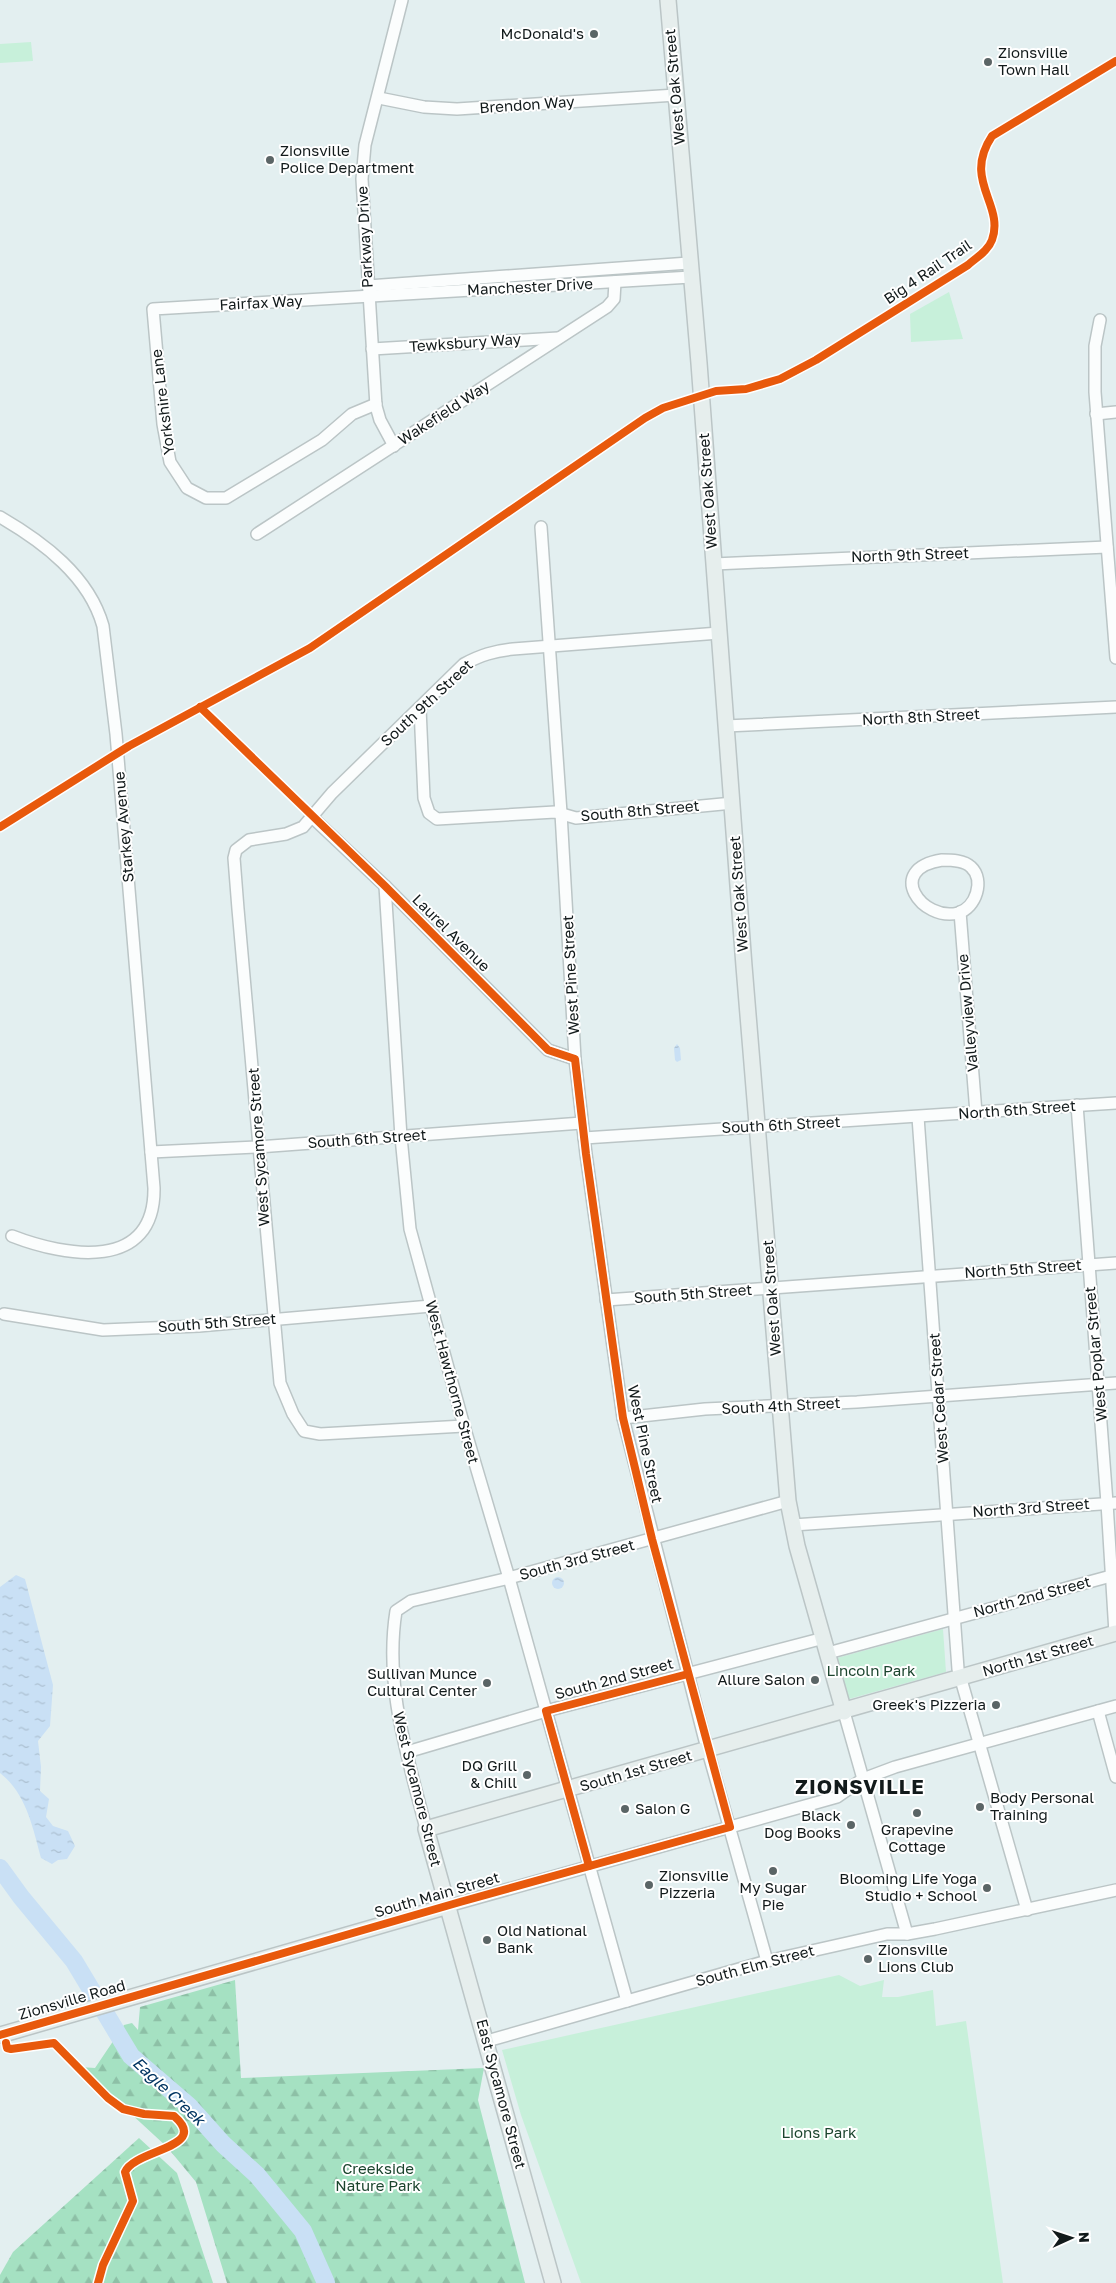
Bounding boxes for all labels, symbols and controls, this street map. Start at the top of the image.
place label: McDonald's [501,24,584,42]
marker: McDonald's [588,28,600,40]
street label: West Oak Street [660,28,688,146]
place label: Zionsville Town Hall [998,43,1070,78]
marker: Zionsville Town Hall [982,56,994,68]
street label: Brendon Way [479,92,576,116]
place label: Zionsville Police Department [280,141,414,176]
marker: Zionsville Police Department [264,154,276,166]
street label: Parkway Drive [352,185,376,288]
street label: Big 4 Rail Trail [880,235,975,307]
street label: Manchester Drive [467,274,594,298]
street label: Fairfax Way [219,291,304,313]
street label: Tewksbury Way [408,329,522,355]
street label: Yorkshire Lane [147,348,177,456]
street label: Wakefield Way [394,376,493,448]
street label: West Oak Street [694,432,720,550]
street label: North 9th Street [851,543,969,565]
street label: South 9th Street [377,655,476,749]
street label: North 8th Street [862,704,980,728]
street label: Starkey Avenue [109,771,137,883]
street label: South 8th Street [580,796,700,824]
street label: West Oak Street [725,835,751,953]
street label: Laurel Avenue [409,890,494,975]
street label: West Pine Street [558,915,582,1036]
street label: Valleyview Drive [953,953,981,1073]
street label: West Sycamore Street [243,1067,273,1227]
street label: North 6th Street [957,1096,1076,1122]
street label: South 6th Street [721,1112,841,1136]
street label: South 6th Street [307,1125,427,1151]
street label: West Oak Street [758,1239,784,1357]
street label: North 5th Street [964,1255,1082,1281]
street label: South 5th Street [633,1280,753,1306]
street label: West Poplar Street [1080,1286,1110,1422]
street label: West Hawthorne Street [422,1298,483,1465]
street label: South 5th Street [157,1309,277,1335]
street label: West Cedar Street [924,1332,952,1464]
street label: West Pine Street [625,1383,667,1504]
street label: South 4th Street [721,1393,841,1417]
street label: North 3rd Street [972,1494,1090,1520]
street label: South 3rd Street [517,1535,636,1583]
street label: North 2nd Street [971,1572,1092,1620]
street label: North 1st Street [980,1631,1095,1680]
street label: South 2nd Street [553,1654,675,1703]
park label: Lincoln Park [826,1661,916,1679]
place label: Sullivan Munce Cultural Center [367,1664,477,1699]
place label: Allure Salon [717,1670,805,1688]
marker: Allure Salon [809,1674,821,1686]
marker: Sullivan Munce Cultural Center [481,1677,493,1689]
place label: Greek's Pizzeria [872,1695,986,1713]
marker: Greek's Pizzeria [990,1699,1002,1711]
street label: West Sycamore Street [390,1709,446,1868]
street label: South 1st Street [577,1745,694,1795]
place label: DQ Grill & Chill [462,1756,517,1791]
marker: DQ Grill & Chill [521,1769,533,1781]
district label: ZIONSVILLE [795,1774,925,1798]
place label: Body Personal Training [990,1788,1094,1823]
place label: Salon G [635,1799,690,1817]
marker: Body Personal Training [974,1801,986,1813]
marker: Salon G [619,1803,631,1815]
place label: Black Dog Books [764,1806,842,1841]
marker: Grapevine Cottage [911,1807,923,1819]
marker: Black Dog Books [845,1819,857,1831]
place label: Grapevine Cottage [881,1820,954,1855]
marker: My Sugar Pie [767,1865,779,1877]
place label: Zionsville Pizzeria [659,1866,729,1901]
street label: South Main Street [372,1868,501,1921]
place label: Blooming Life Yoga Studio + School [839,1869,977,1904]
place label: My Sugar Pie [739,1878,807,1913]
marker: Zionsville Pizzeria [643,1879,655,1891]
marker: Blooming Life Yoga Studio + School [981,1882,993,1894]
place label: Old National Bank [497,1921,587,1956]
marker: Old National Bank [481,1934,493,1946]
place label: Zionsville Lions Club [878,1940,954,1975]
street label: South Elm Street [693,1941,816,1990]
marker: Zionsville Lions Club [862,1953,874,1965]
street label: Zionsville Road [16,1975,127,2023]
street label: East Sycamore Street [473,2017,531,2171]
water label: Eagle Creek [129,2053,211,2131]
park label: Lions Park [782,2123,857,2141]
park label: Creekside Nature Park [335,2159,421,2194]
north arrow [1046,2213,1096,2263]
text: N [1076,2232,1093,2243]

